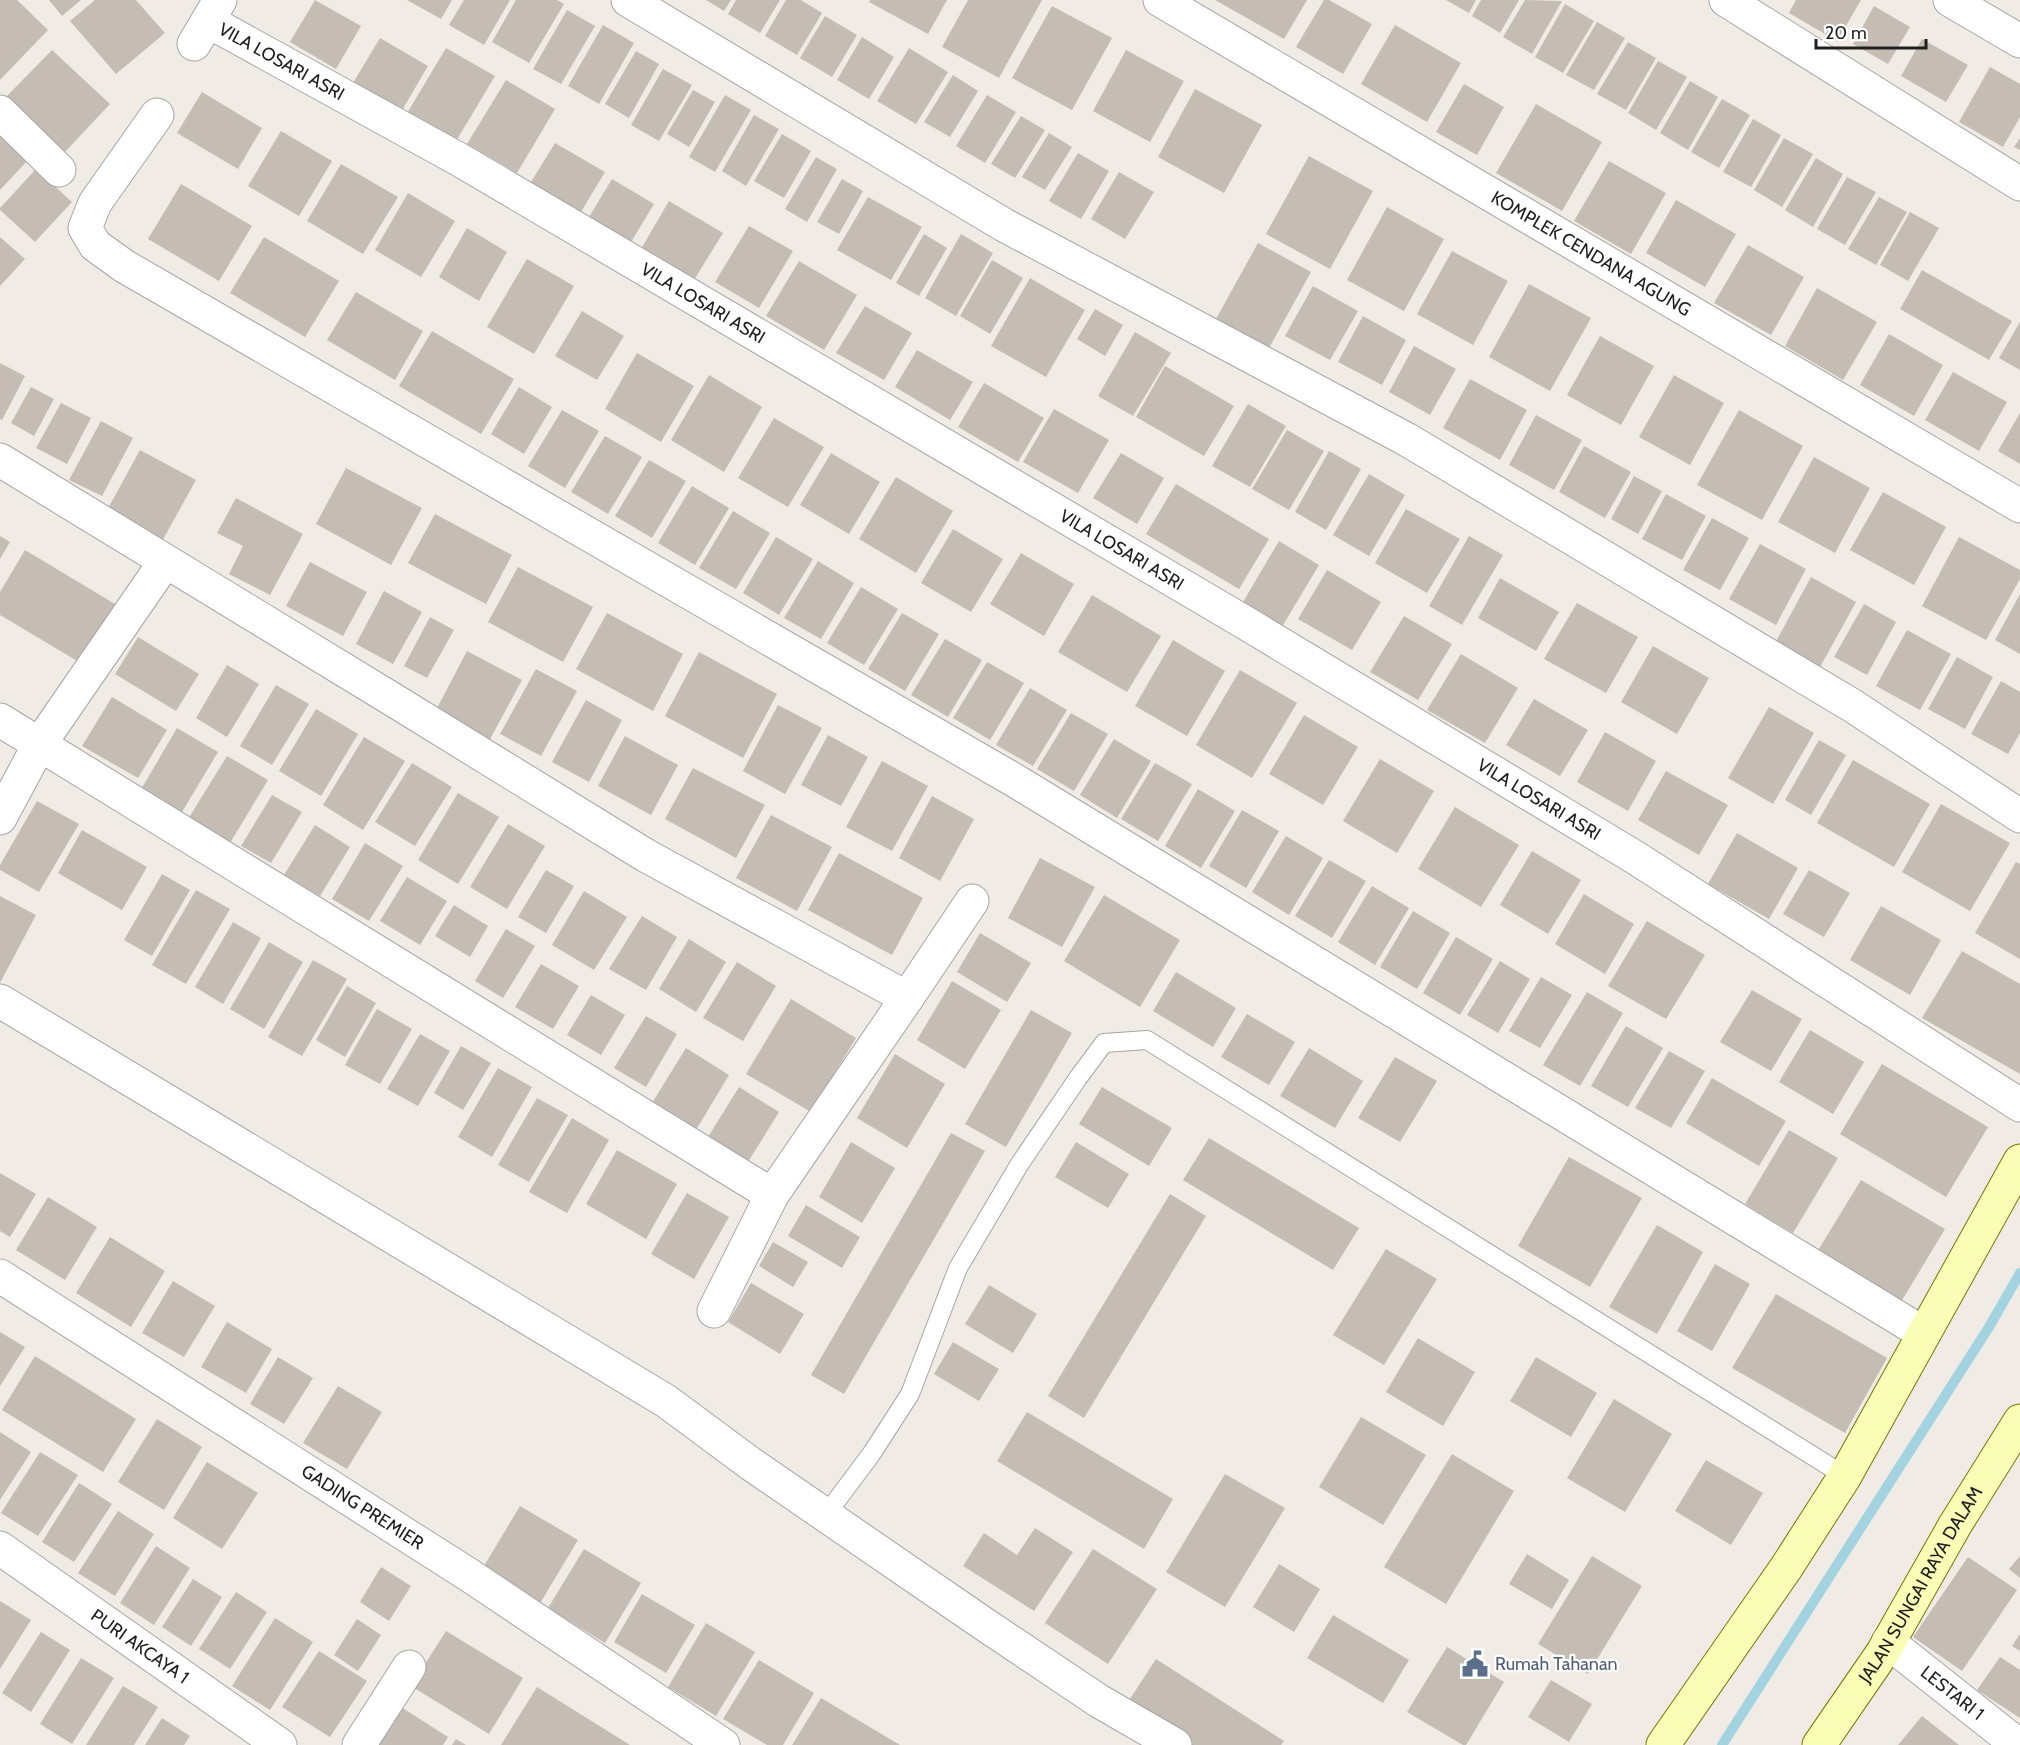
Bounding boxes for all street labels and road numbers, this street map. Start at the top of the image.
street label: VILA LOSARI ASRI [215,18,348,105]
street label: KOMPLEK CENDANA AGUNG [1487,186,1695,321]
street label: VILA LOSARI ASRI [637,258,769,348]
street label: VILA LOSARI ASRI [1056,505,1188,595]
street label: VILA LOSARI ASRI [1473,754,1605,845]
street label: GADING PREMIER [297,1460,428,1554]
street label: JALAN SUNGAI RAYA DALAM [1853,1482,1987,1688]
street label: PURI AKCAYA 1 [87,1604,193,1688]
street label: LESTARI 1 [1916,1661,1988,1725]

